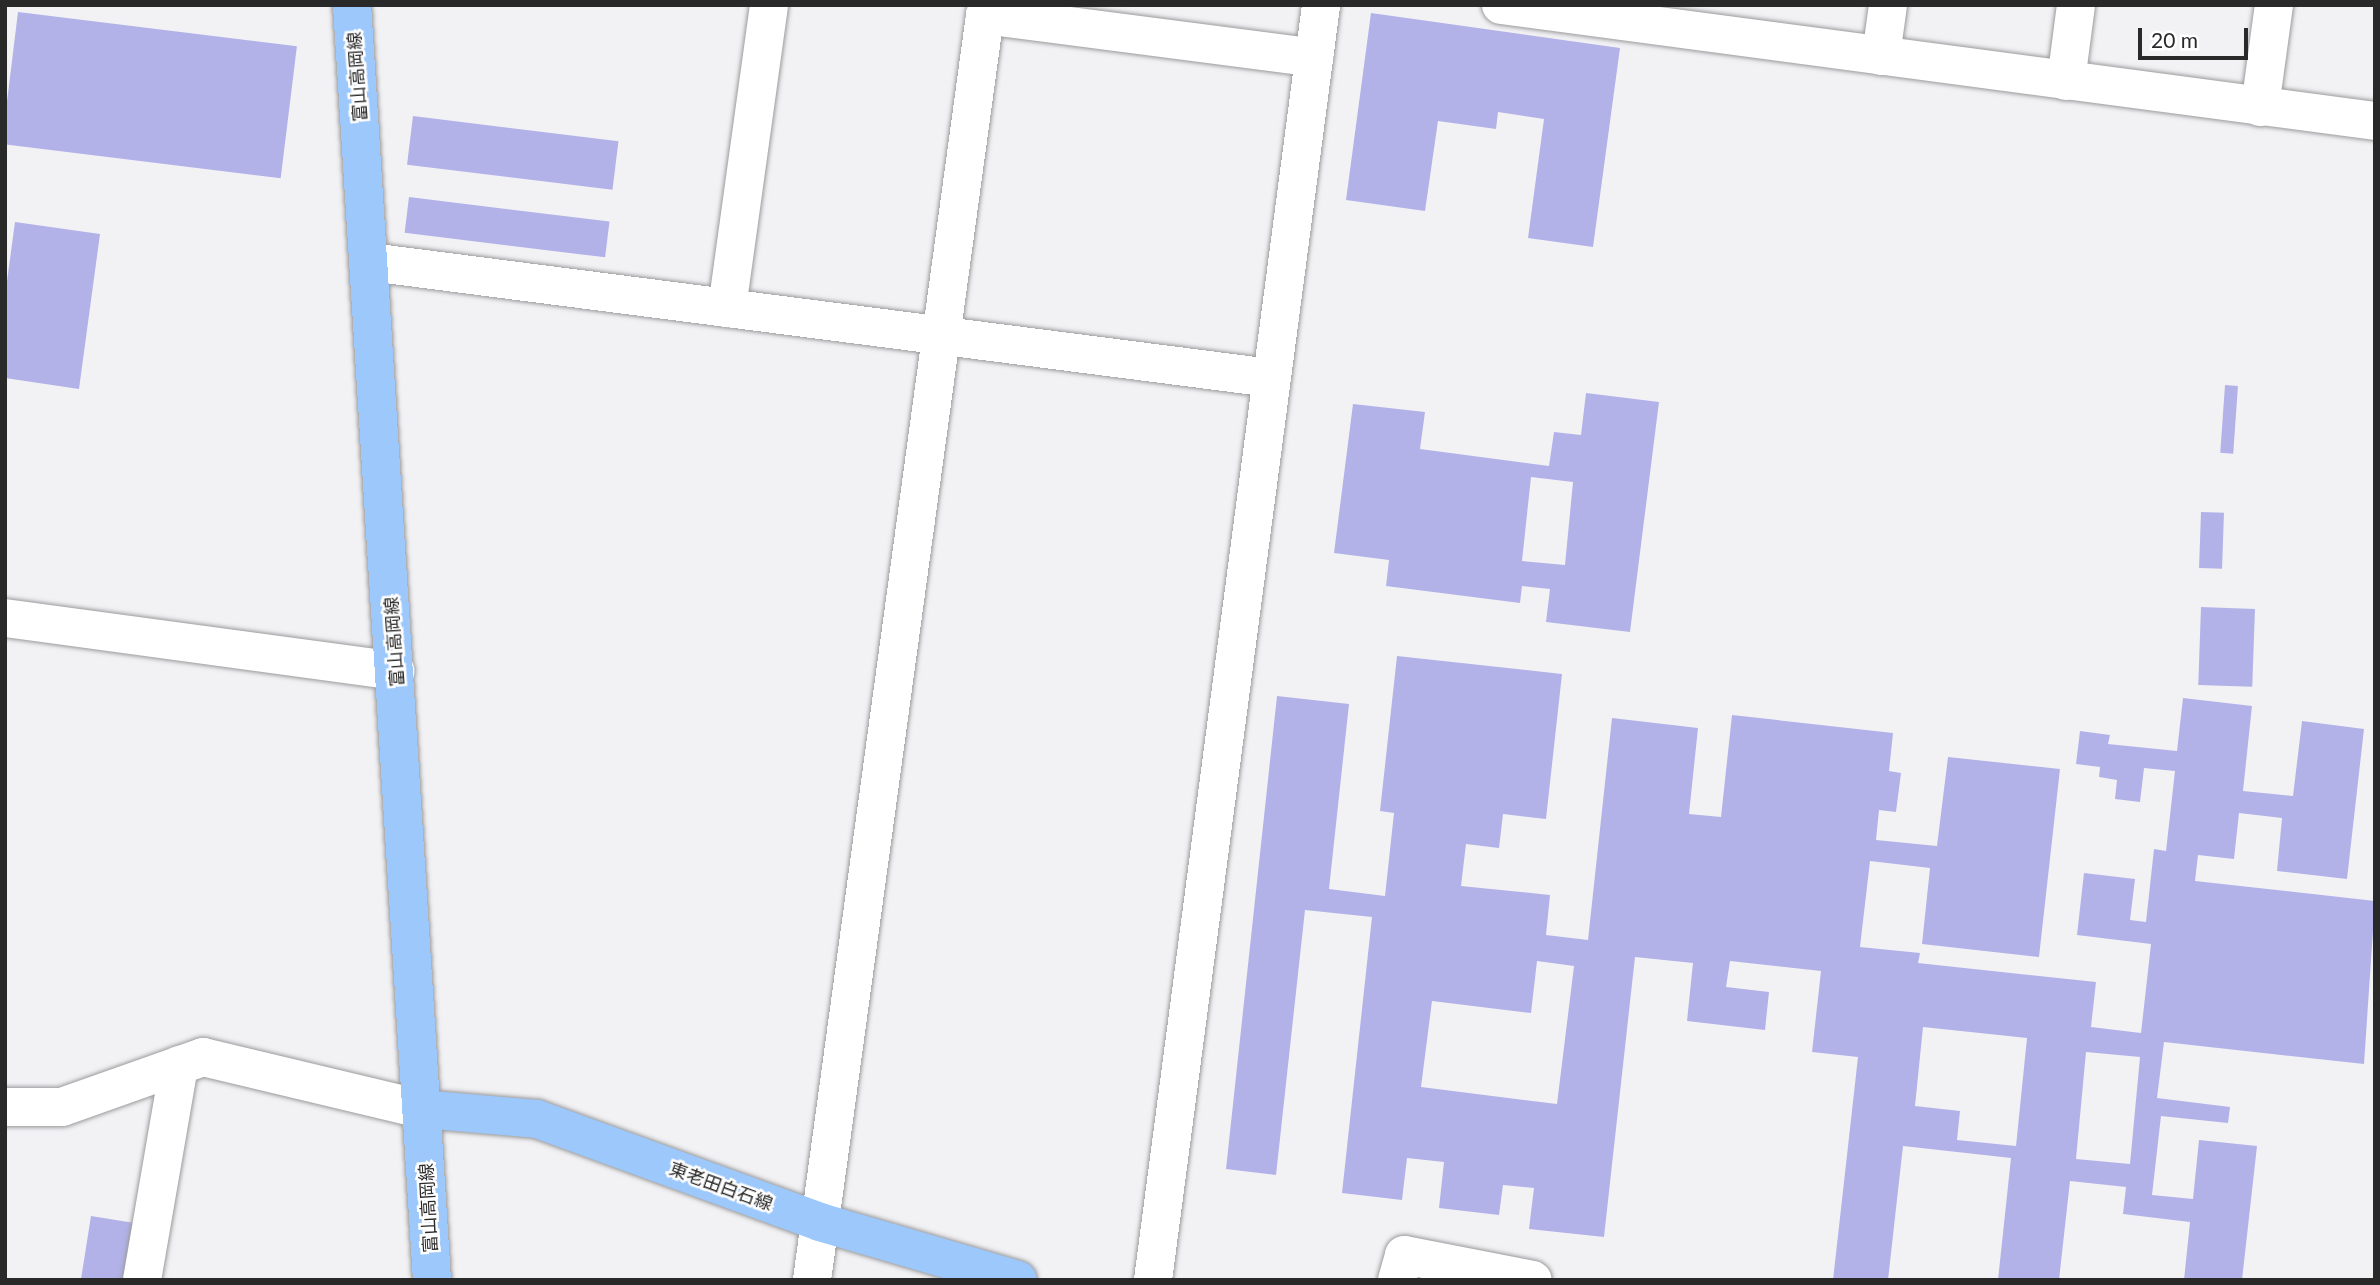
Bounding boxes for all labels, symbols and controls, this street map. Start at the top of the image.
scale bar [2142,14,2252,58]
text: 20 m [2151,27,2198,52]
street label: 富山高岡線 [343,31,371,123]
street label: 富山高岡線 [380,596,408,688]
street label: 東老田白石線 [667,1157,775,1215]
street label: 富山高岡線 [415,1162,441,1254]

